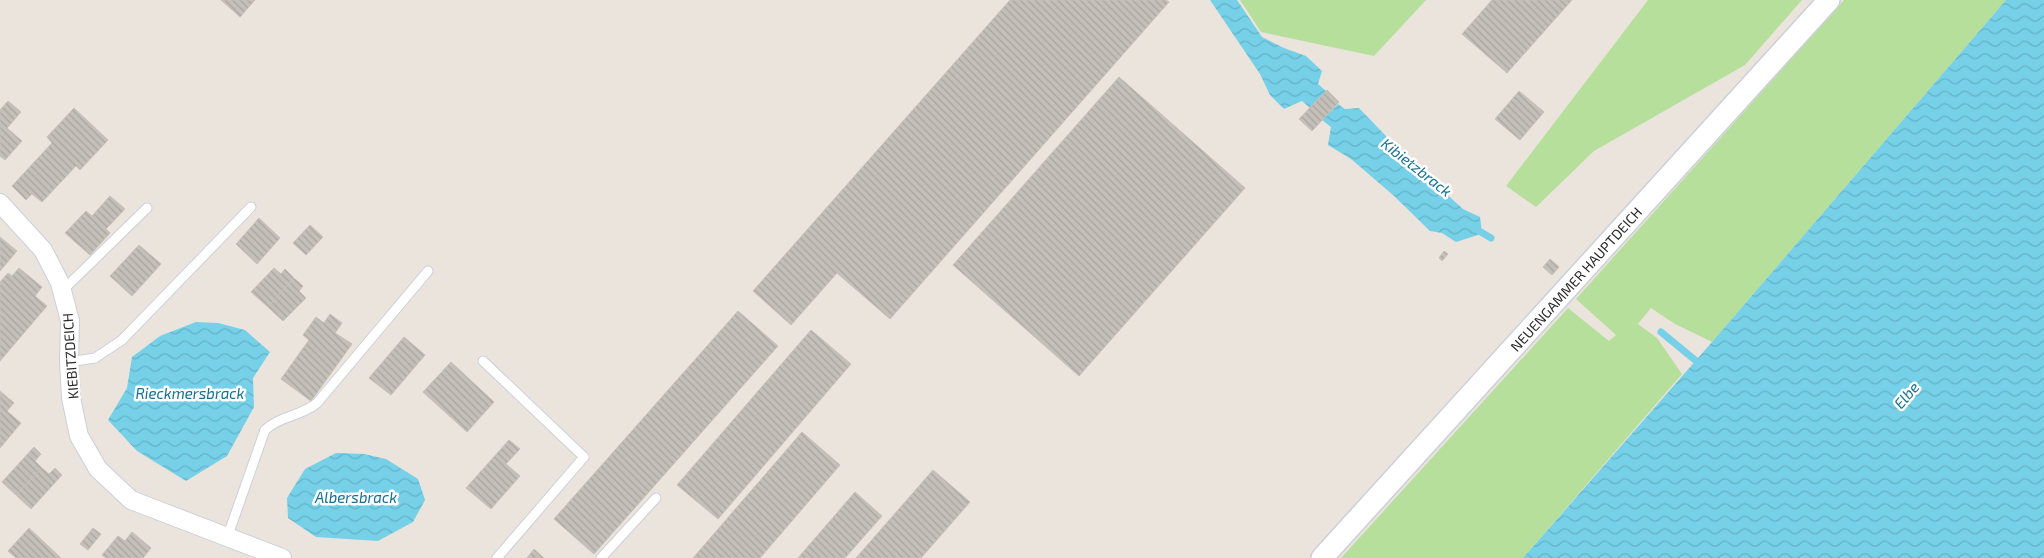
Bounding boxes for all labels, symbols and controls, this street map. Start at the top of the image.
water label: Kibietzbrack [1378,134,1456,200]
street label: NEUENGAMMER HAUPTDEICH [1507,203,1645,355]
street label: KIEBITZDEICH [59,312,81,400]
water label: Elbe [1890,378,1922,412]
water label: Rieckmersbrack [136,384,245,402]
water label: Albersbrack [314,488,397,506]

